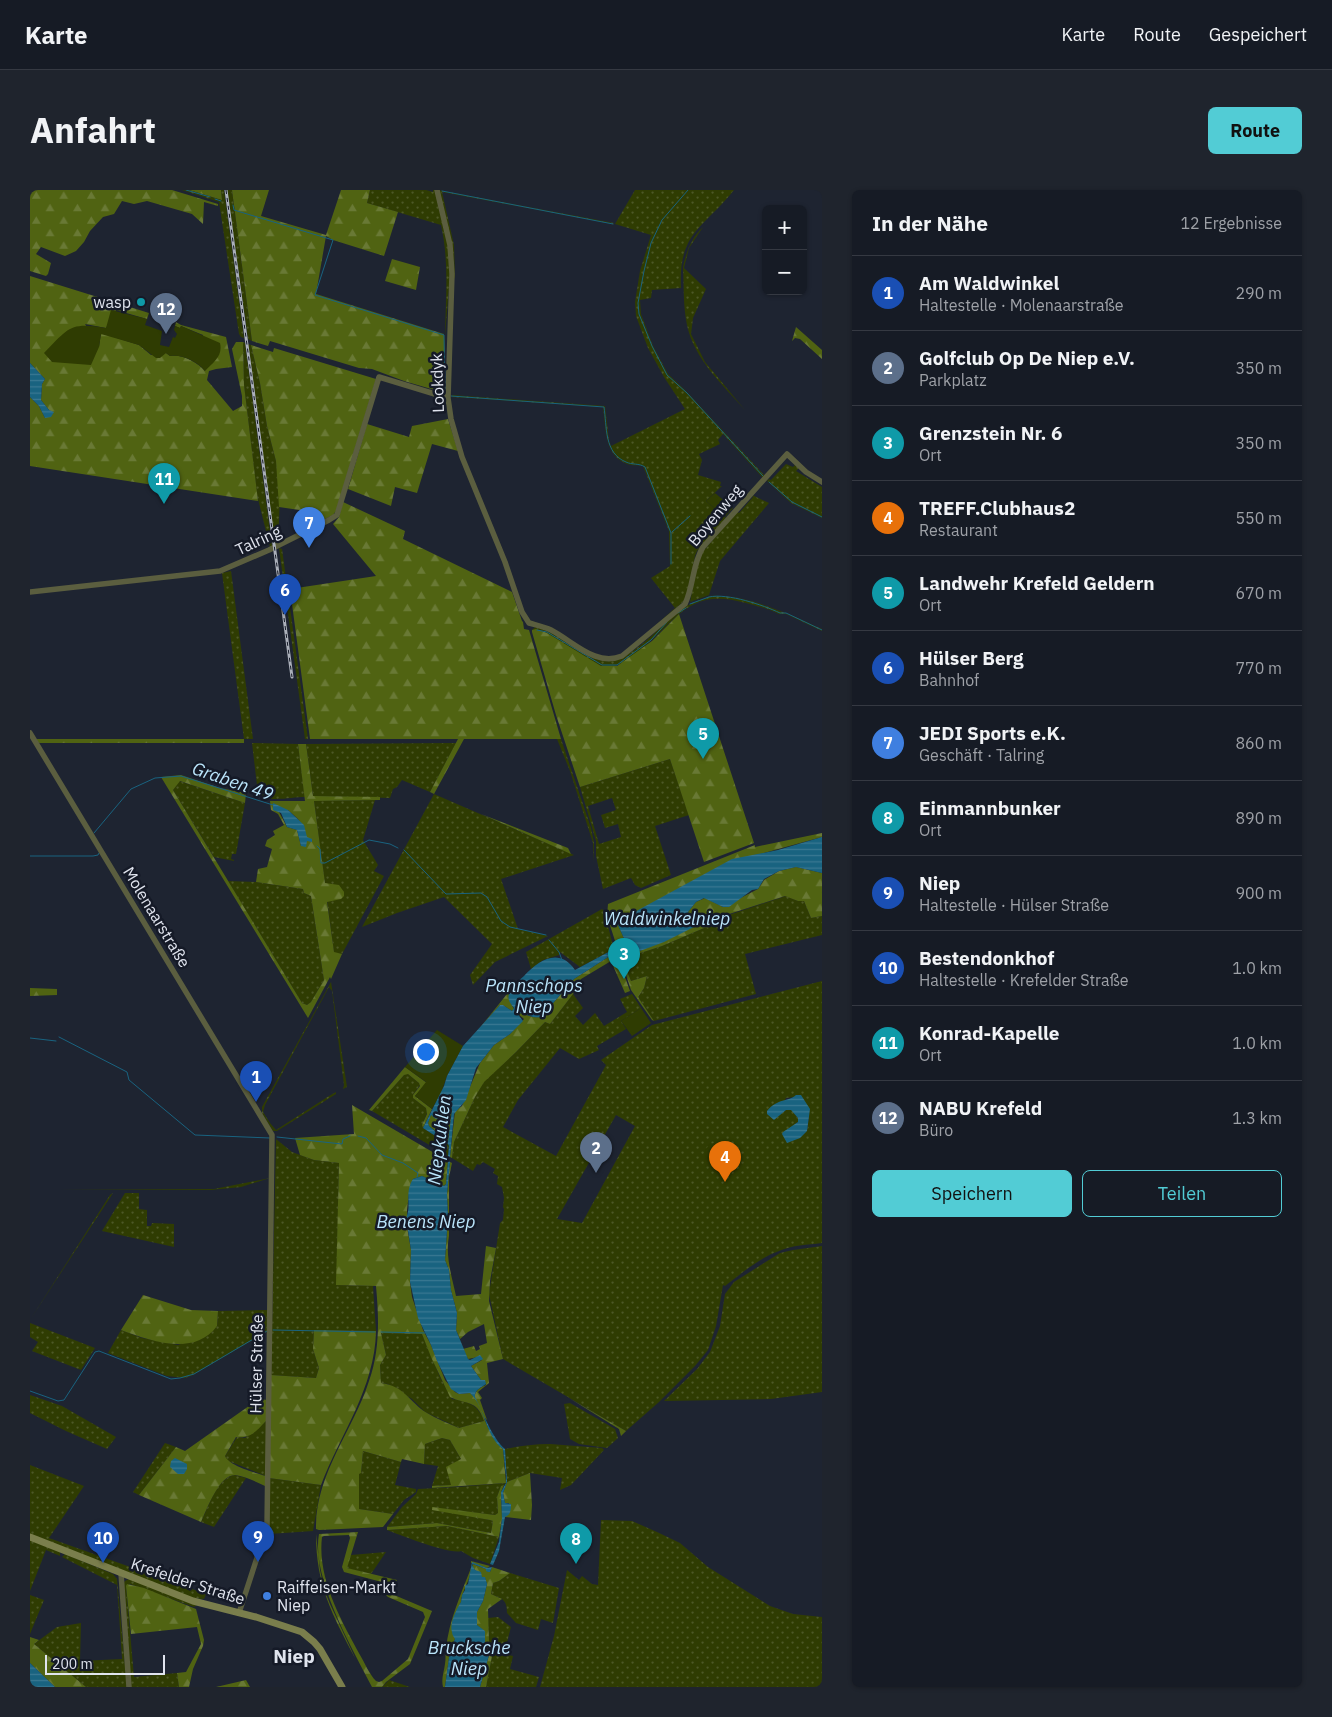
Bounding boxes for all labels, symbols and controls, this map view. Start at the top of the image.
text: Karte [25,19,88,51]
text: Karte [1062,23,1105,46]
text: Route [1133,23,1181,46]
text: Gespeichert [1209,23,1307,46]
text: Anfahrt [30,107,156,153]
button: Route [1208,107,1302,154]
map controls [762,205,807,295]
button: + [762,205,807,250]
text: In der Nähe [872,209,988,237]
text: 12 Ergebnisse [1180,213,1282,233]
button: − [762,250,807,295]
text: Am Waldwinkel [919,271,1059,295]
text: 1 [883,283,893,303]
text: 290 m [1235,283,1282,303]
place label: wasp [93,292,131,312]
pin: 12 [150,293,182,334]
text: Haltestelle · Molenaarstraße [919,295,1123,315]
marker: wasp [135,296,147,308]
text: Golfclub Op De Niep e.V. [919,346,1135,370]
street label: Lookdyk [426,352,448,413]
text: 2 [883,358,893,378]
text: 350 m [1235,358,1282,378]
text: Parkplatz [919,370,987,390]
text: Grenzstein Nr. 6 [919,421,1062,445]
text: 3 [883,433,893,453]
text: 350 m [1235,433,1282,453]
text: Ort [919,445,942,465]
pin: 11 [148,463,180,504]
street label: Boyenweg [683,480,747,550]
text: TREFF.Clubhaus2 [919,496,1075,520]
pin: 7 [293,507,325,548]
text: 4 [883,508,893,528]
text: 550 m [1235,508,1282,528]
street label: Talring [232,520,285,559]
text: Restaurant [919,520,998,540]
text: Landwehr Krefeld Geldern [919,571,1155,595]
pin: 6 [269,574,301,615]
text: 5 [883,583,893,603]
text: 670 m [1235,583,1282,603]
text: Ort [919,595,942,615]
text: Hülser Berg [919,646,1024,670]
text: 6 [883,658,893,678]
text: 770 m [1235,658,1282,678]
text: Bahnhof [919,670,979,690]
pin: 5 [687,718,719,759]
text: JEDI Sports e.K. [919,721,1066,745]
text: 7 [883,733,893,753]
text: 860 m [1235,733,1282,753]
text: Geschäft · Talring [919,745,1044,765]
water label: Graben 49 [189,756,277,806]
text: Einmannbunker [919,796,1061,820]
text: 8 [883,808,893,828]
text: 890 m [1235,808,1282,828]
text: Ort [919,820,942,840]
street label: Molenaarstraße [119,863,195,971]
text: Niep [919,871,960,895]
text: 9 [883,883,893,903]
text: 900 m [1235,883,1282,903]
text: Haltestelle · Hülser Straße [919,895,1109,915]
water label: Waldwinkelniep [604,907,730,930]
pin: 3 [608,938,640,979]
text: Bestendonkhof [919,946,1054,970]
text: 10 [878,958,898,978]
text: 1.0 km [1232,958,1282,978]
text: Haltestelle · Krefelder Straße [919,970,1128,990]
water label: Pannschops Niep [485,974,583,1018]
text: Konrad-Kapelle [919,1021,1059,1045]
text: 11 [878,1033,898,1053]
text: 1.0 km [1232,1033,1282,1053]
your location [413,1039,439,1065]
text: Ort [919,1045,942,1065]
pin: 1 [240,1061,272,1102]
water label: Niepkuhlen [422,1094,456,1186]
text: NABU Krefeld [919,1096,1042,1120]
text: 12 [878,1108,898,1128]
text: 1.3 km [1232,1108,1282,1128]
text: Büro [919,1120,953,1140]
pin: 2 [580,1132,612,1173]
pin: 4 [709,1141,741,1182]
button: Speichern [872,1170,1072,1217]
button: Teilen [1082,1170,1282,1217]
water label: Benens Niep [376,1210,476,1233]
street label: Hülser Straße [245,1314,267,1414]
pin: 9 [242,1521,274,1562]
pin: 10 [87,1522,119,1563]
pin: 8 [560,1523,592,1564]
street label: Krefelder Straße [128,1553,248,1609]
place label: Raiffeisen-Markt Niep [277,1577,396,1615]
marker: Raiffeisen-Markt Niep [261,1590,273,1602]
water label: Brucksche Niep [428,1636,510,1680]
district label: Niep [273,1644,315,1668]
scale bar [45,1652,165,1675]
text: 200 m [52,1655,93,1673]

